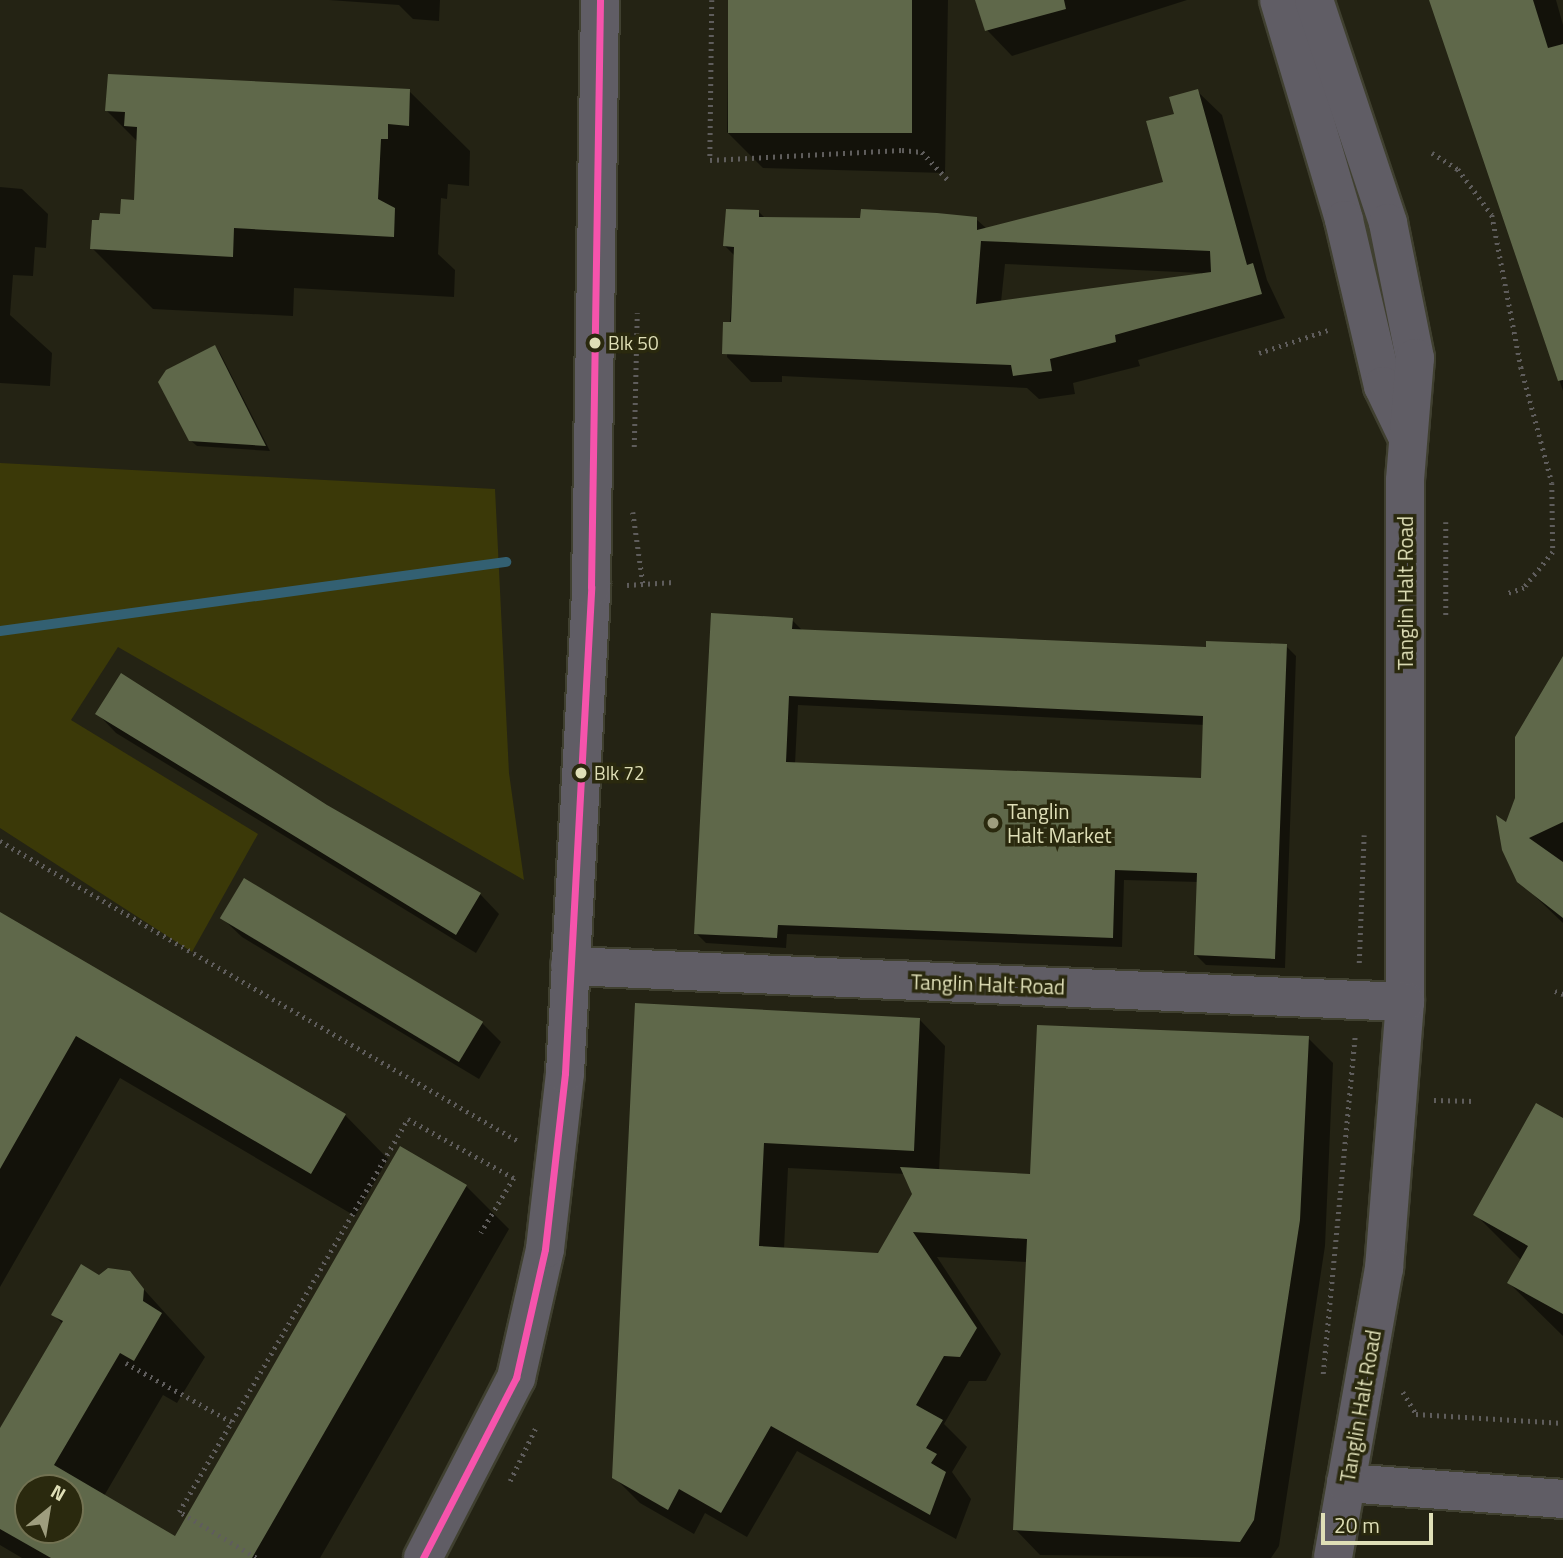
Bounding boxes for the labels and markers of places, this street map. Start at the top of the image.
place label: Blk 50 [608,332,659,354]
marker: Blk 50 [588,336,602,350]
place label: Blk 72 [594,762,645,784]
marker: Blk 72 [574,766,588,780]
place label: Tanglin Halt Market [1007,798,1112,848]
marker: Tanglin Halt Market [985,815,1001,831]

